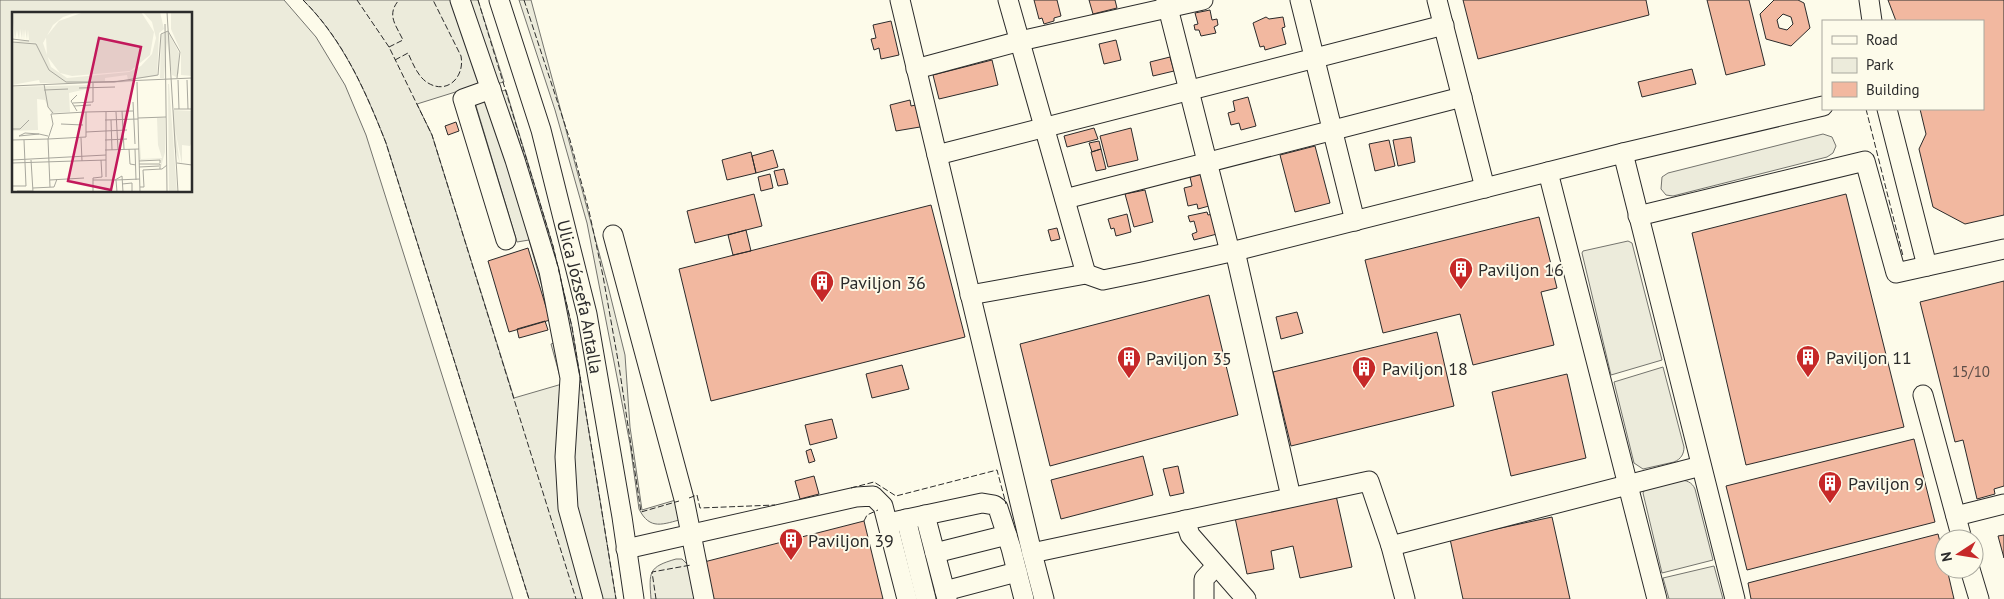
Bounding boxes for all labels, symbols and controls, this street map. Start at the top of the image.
inset map [12,12,192,192]
legend [1822,20,1984,110]
text: Road [1866,30,1898,49]
text: Park [1866,55,1894,74]
text: Building [1866,80,1920,99]
street label: Ulica Józsefa Antalla [552,217,609,375]
building icon: Paviljon 16 [1448,256,1474,290]
place label: Paviljon 16 [1478,258,1564,281]
building icon: Paviljon 36 [809,269,835,303]
place label: Paviljon 36 [840,271,926,294]
building icon: Paviljon 11 [1795,344,1821,378]
building icon: Paviljon 35 [1116,345,1142,379]
place label: Paviljon 11 [1826,346,1912,369]
place label: Paviljon 35 [1146,347,1232,370]
building icon: Paviljon 18 [1351,355,1377,389]
place label: Paviljon 18 [1382,357,1468,380]
house number: 15/10 [1952,362,1990,381]
building icon: Paviljon 9 [1817,470,1843,504]
place label: Paviljon 9 [1848,472,1924,495]
building icon: Paviljon 39 [778,527,804,561]
place label: Paviljon 39 [808,529,894,552]
north arrow [1934,529,1984,579]
text: N [1937,550,1956,563]

